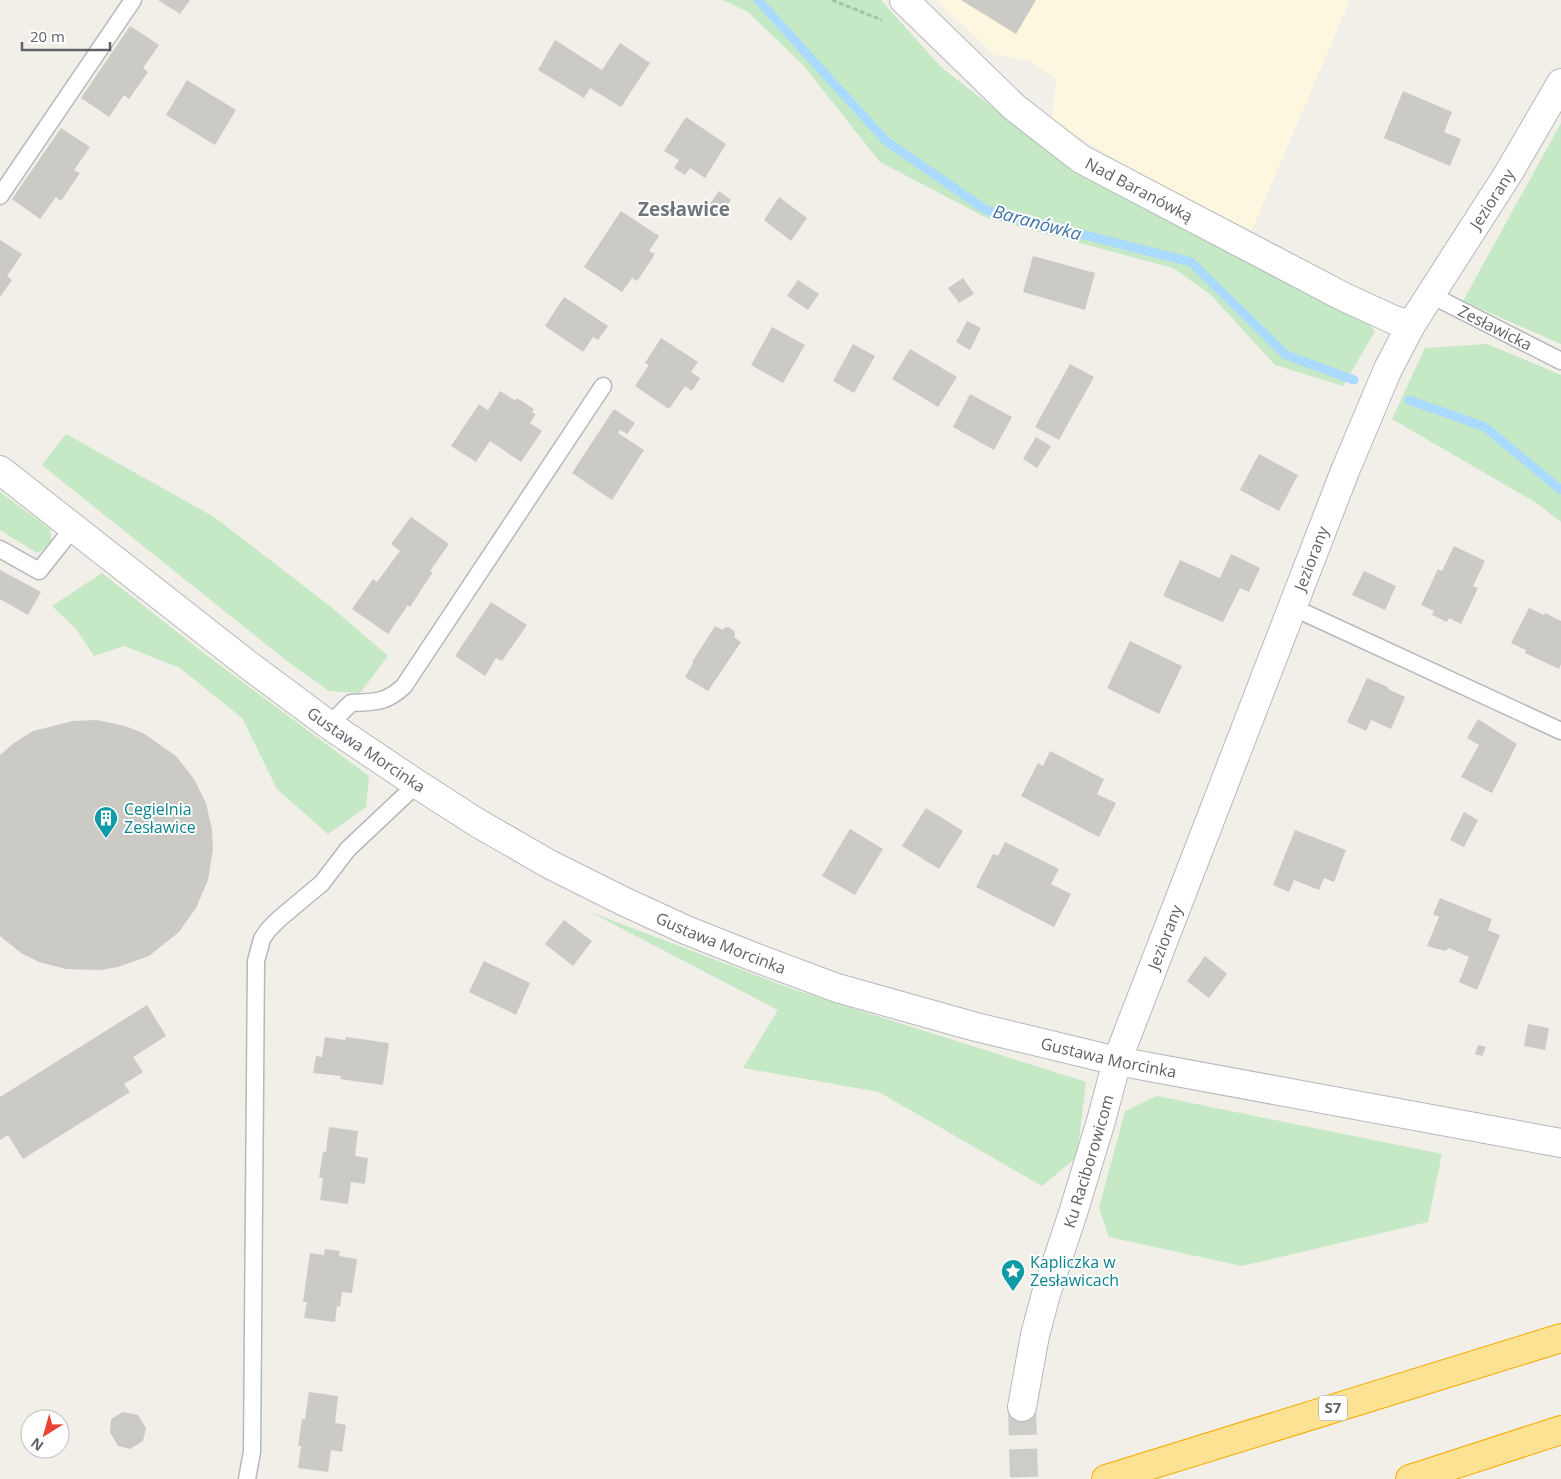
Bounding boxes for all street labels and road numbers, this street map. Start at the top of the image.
street label: Nad Baranówką [1082,152,1197,227]
street label: Jeziorany [1463,164,1520,235]
street label: Zesławicka [1454,300,1536,356]
street label: Jeziorany [1288,522,1334,596]
street label: Gustawa Morcinka [303,702,430,798]
street label: Jeziorany [1142,901,1188,975]
street label: Gustawa Morcinka [652,907,789,979]
street label: Gustawa Morcinka [1038,1032,1178,1083]
street label: Ku Raciborowicom [1058,1092,1119,1231]
road number: S7 [1319,1396,1347,1420]

